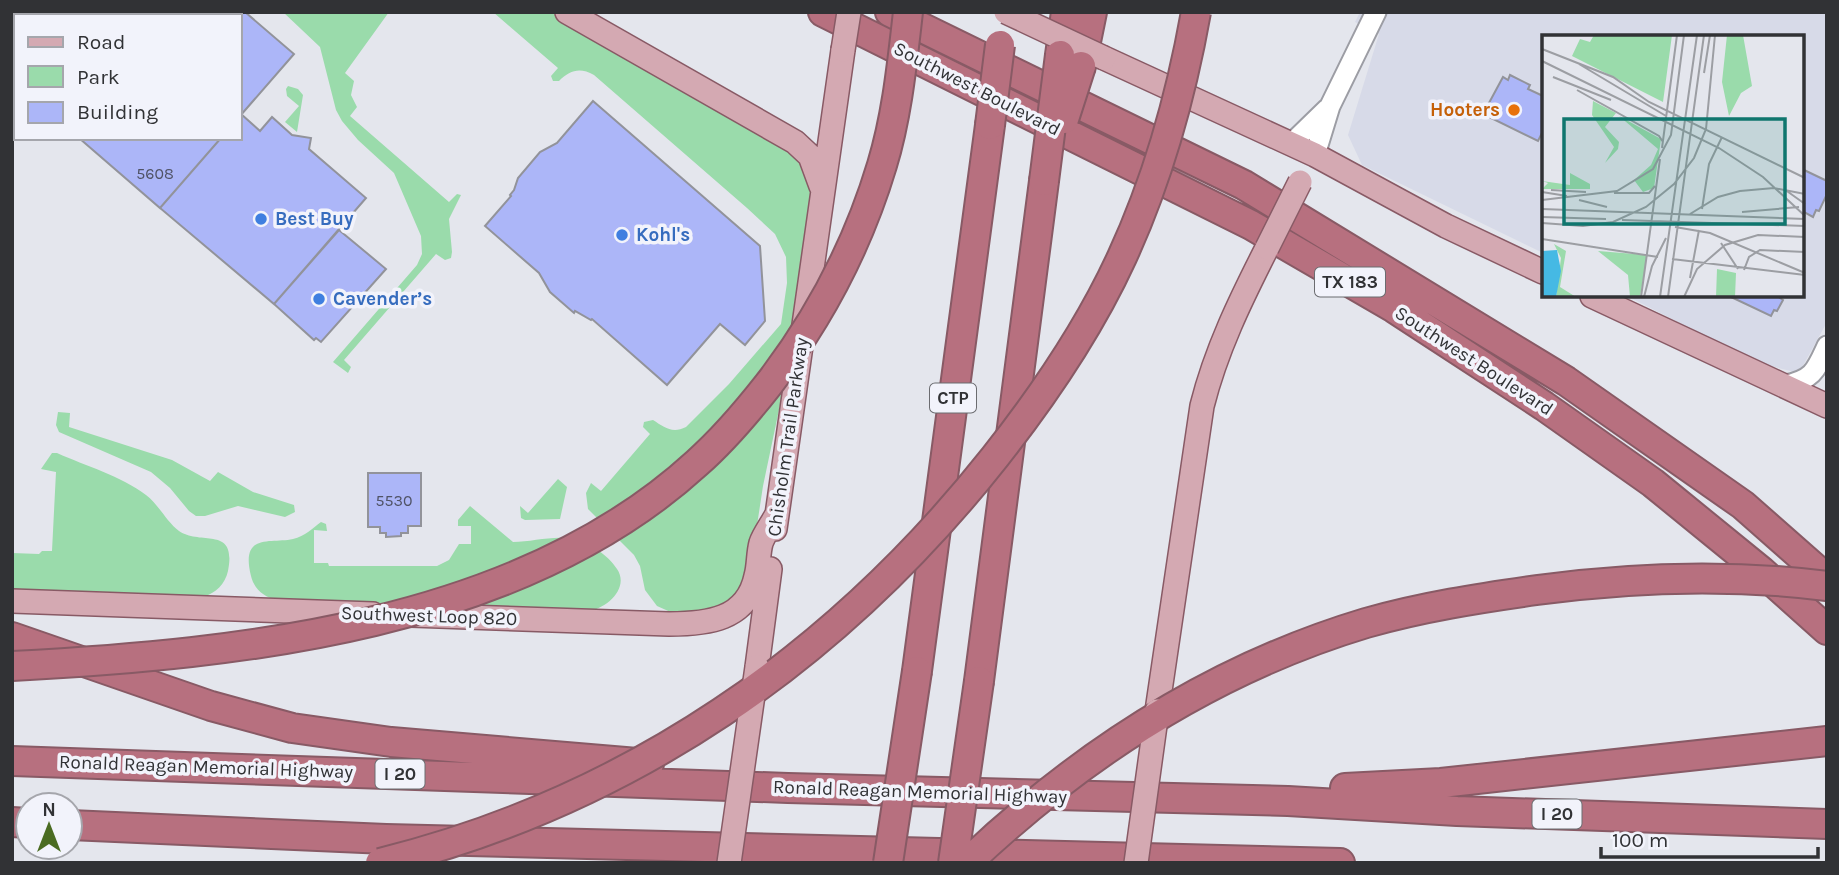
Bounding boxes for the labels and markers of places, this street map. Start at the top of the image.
place label: Hooters [1430,99,1500,121]
marker: Hooters [1506,102,1522,118]
place label: Best Buy [275,208,354,230]
marker: Best Buy [253,211,269,227]
place label: Kohl's [636,224,690,246]
marker: Kohl's [614,227,630,243]
place label: Cavender’s [333,288,432,310]
marker: Cavender’s [311,291,327,307]

